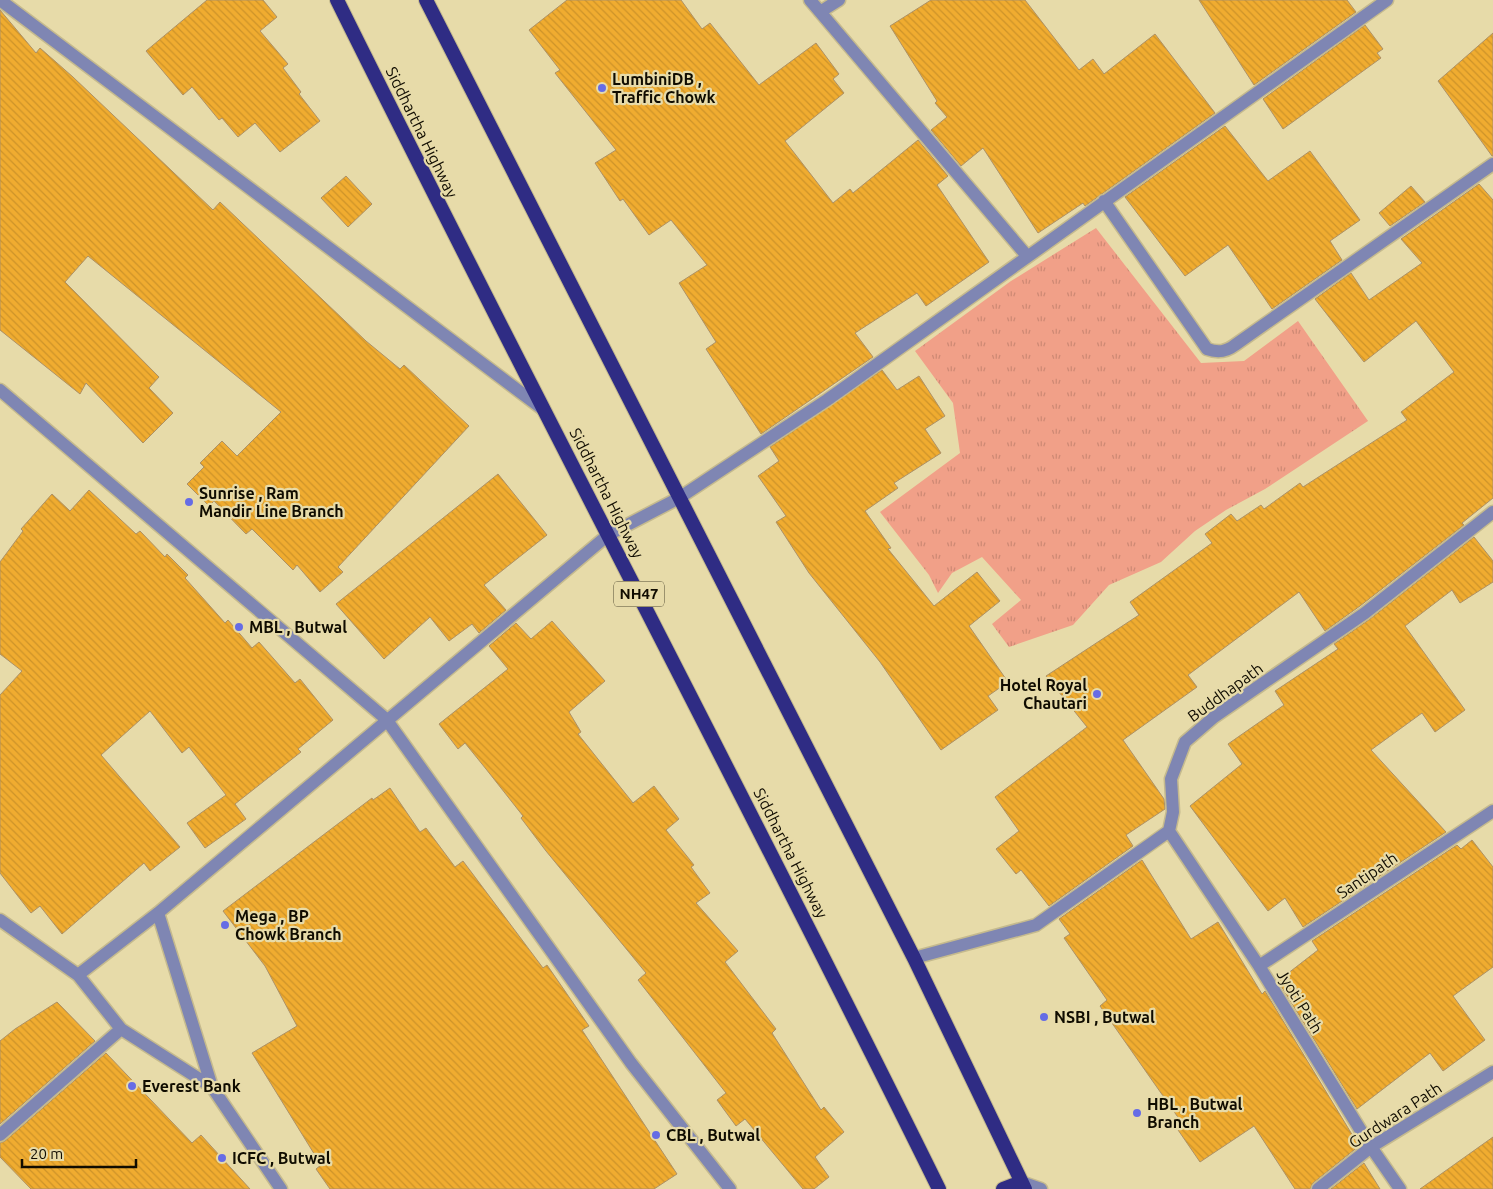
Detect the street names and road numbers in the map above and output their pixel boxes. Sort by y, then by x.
street label: Siddhartha Highway [382,64,462,201]
street label: Siddhartha Highway [566,425,648,561]
road number: NH47 [614,582,664,606]
street label: Buddhapath [1184,659,1266,725]
street label: Siddhartha Highway [750,785,832,921]
street label: Santipath [1333,848,1401,902]
street label: Jyoti Path [1273,966,1327,1036]
street label: Gurdwara Path [1345,1078,1445,1152]

